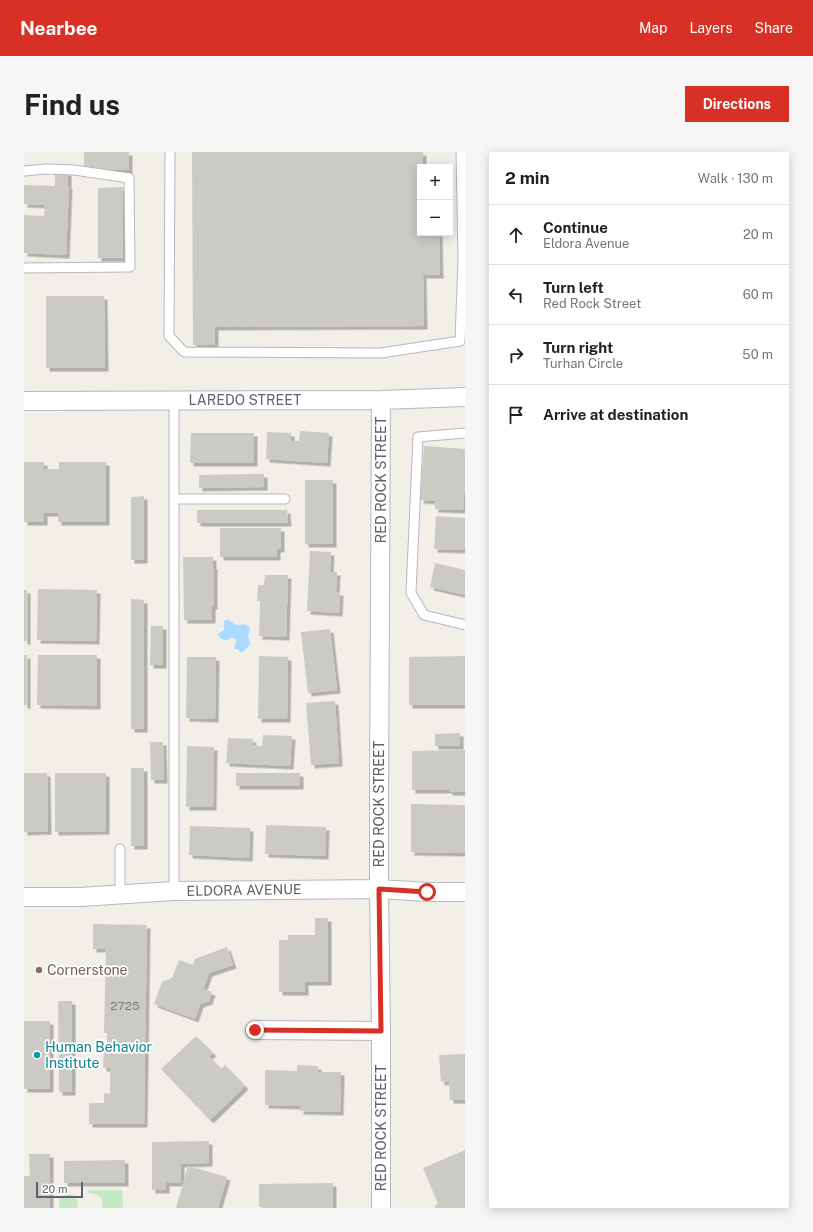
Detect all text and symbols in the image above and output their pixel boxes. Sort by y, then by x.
text: Nearbee [20,17,98,39]
text: Map [639,20,667,36]
text: Layers [689,20,733,36]
text: Share [755,20,793,36]
button: Directions [685,86,789,122]
text: Find us [24,88,120,121]
map controls [417,164,453,236]
button: + [417,164,453,200]
text: 2 min [505,168,550,188]
text: Walk · 130 m [698,171,773,186]
button: − [417,200,453,236]
text: Continue [543,219,608,236]
icon: ahead [505,224,527,246]
text: 20 m [743,227,773,242]
text: Eldora Avenue [543,236,629,251]
text: Turn left [543,279,604,296]
icon: left [505,284,527,306]
text: 60 m [743,287,773,302]
text: Red Rock Street [543,296,641,311]
text: Turn right [543,339,613,356]
icon: right [505,344,527,366]
text: 50 m [742,347,773,362]
text: Turhan Circle [543,356,623,371]
street label: LAREDO STREET [189,392,301,408]
icon: arrive [505,404,527,426]
text: Arrive at destination [543,406,688,423]
street label: RED ROCK STREET [373,417,389,543]
street label: RED ROCK STREET [371,741,387,867]
street label: ELDORA AVENUE [186,881,302,899]
route start [418,883,436,901]
place label: Cornerstone [47,962,128,978]
marker: Cornerstone [34,965,44,975]
house number: 2725 [110,999,140,1013]
route end [246,1021,264,1039]
place label: Human Behavior Institute [45,1039,152,1071]
marker: Human Behavior Institute [32,1050,42,1060]
street label: RED ROCK STREET [373,1065,389,1191]
scale bar [36,1180,83,1199]
text: 20 m [42,1183,67,1195]

